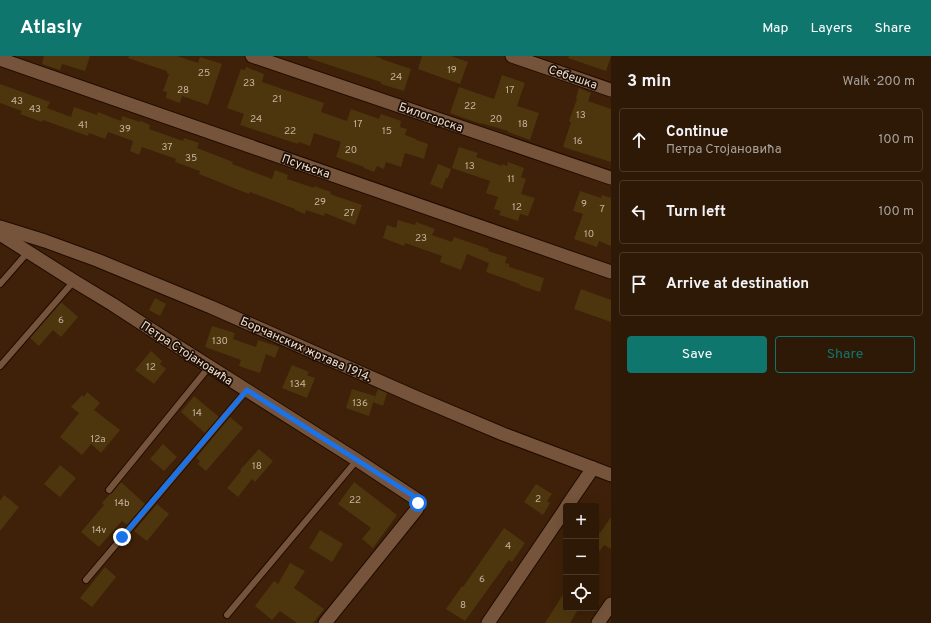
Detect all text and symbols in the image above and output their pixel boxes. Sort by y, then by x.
text: Atlasly [20,16,82,40]
text: Map [762,20,788,37]
text: Layers [810,20,852,37]
text: Share [874,20,911,37]
street label: Себешка [546,62,599,94]
house number: 19 [447,64,457,77]
house number: 25 [198,67,210,80]
house number: 24 [390,71,402,84]
text: 3 min [627,71,671,93]
text: Walk · 200 m [843,74,915,90]
house number: 23 [243,77,255,90]
house number: 28 [177,84,189,97]
house number: 17 [506,84,514,97]
house number: 21 [272,93,282,106]
house number: 43 [11,95,23,108]
street label: Билогорска [396,99,465,136]
house number: 22 [464,100,476,113]
house number: 43 [29,103,41,116]
house number: 13 [576,109,586,122]
house number: 24 [250,113,262,126]
house number: 20 [490,113,502,126]
house number: 17 [354,118,362,131]
house number: 18 [518,118,528,131]
house number: 41 [78,119,88,132]
house number: 39 [119,123,131,136]
text: Continue [666,123,728,142]
house number: 22 [284,125,296,138]
house number: 15 [382,125,392,138]
icon: ahead [628,129,650,151]
text: 100 m [878,132,914,148]
house number: 16 [573,135,583,148]
house number: 37 [161,141,173,154]
text: Петра Стојановића [666,142,781,158]
house number: 20 [345,144,357,157]
street label: Псуњска [279,151,332,183]
house number: 35 [185,152,197,165]
house number: 13 [465,160,475,173]
house number: 11 [507,173,515,186]
house number: 29 [314,196,326,209]
house number: 9 [581,198,587,211]
house number: 12 [512,201,522,214]
icon: left [628,201,650,223]
house number: 7 [599,203,605,216]
text: Turn left [666,203,726,222]
text: 100 m [878,204,914,220]
house number: 27 [343,207,355,220]
house number: 10 [584,228,594,241]
house number: 23 [415,232,427,245]
icon: arrive [628,273,650,295]
text: Arrive at destination [666,275,809,294]
house number: 6 [58,314,64,327]
street label: Борчанских жртава 1914. [237,314,374,386]
street label: Петра Стојановића [137,318,236,390]
house number: 130 [212,335,228,348]
button: Save [627,336,767,373]
button: Share [775,336,915,373]
house number: 12 [146,361,156,374]
house number: 134 [290,378,306,391]
house number: 136 [352,397,368,410]
house number: 14 [192,407,202,420]
house number: 12a [90,433,106,446]
house number: 18 [252,460,262,473]
house number: 2 [535,493,541,506]
house number: 22 [349,494,361,507]
route start [409,494,427,512]
house number: 14b [114,497,130,510]
map controls [563,503,599,611]
button: + [563,503,599,539]
house number: 14v [92,524,106,537]
route end [113,528,131,546]
button: − [563,539,599,575]
house number: 4 [505,540,511,553]
house number: 6 [479,573,485,586]
button: locate [563,575,599,611]
house number: 8 [460,599,466,612]

